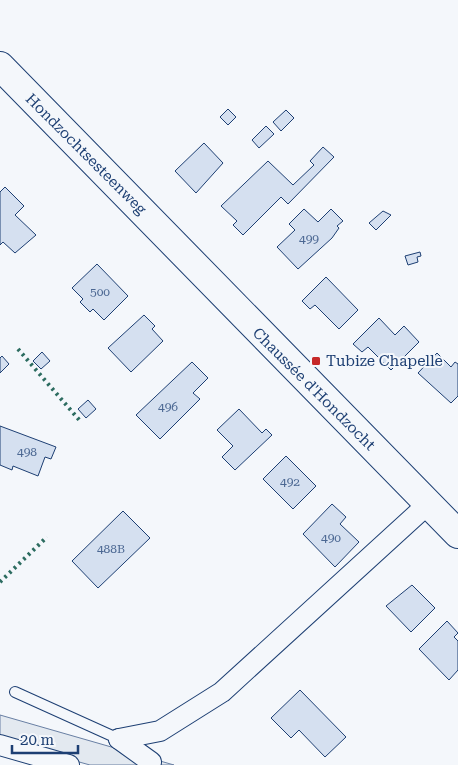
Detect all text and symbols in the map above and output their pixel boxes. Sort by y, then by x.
street label: Hondzochtsesteenweg [22,90,150,218]
house number: 499 [299,232,319,246]
house number: 500 [90,285,110,299]
street label: Chaussée d'Hondzocht [249,324,379,454]
place label: Tubize Chapelle [326,352,443,370]
marker: Tubize Chapelle [310,355,322,367]
house number: 496 [158,400,178,414]
house number: 498 [17,445,37,459]
house number: 492 [280,475,300,489]
house number: 490 [321,531,341,545]
house number: 488B [97,542,125,556]
scale bar [12,722,79,754]
text: 20 m [20,731,55,749]

